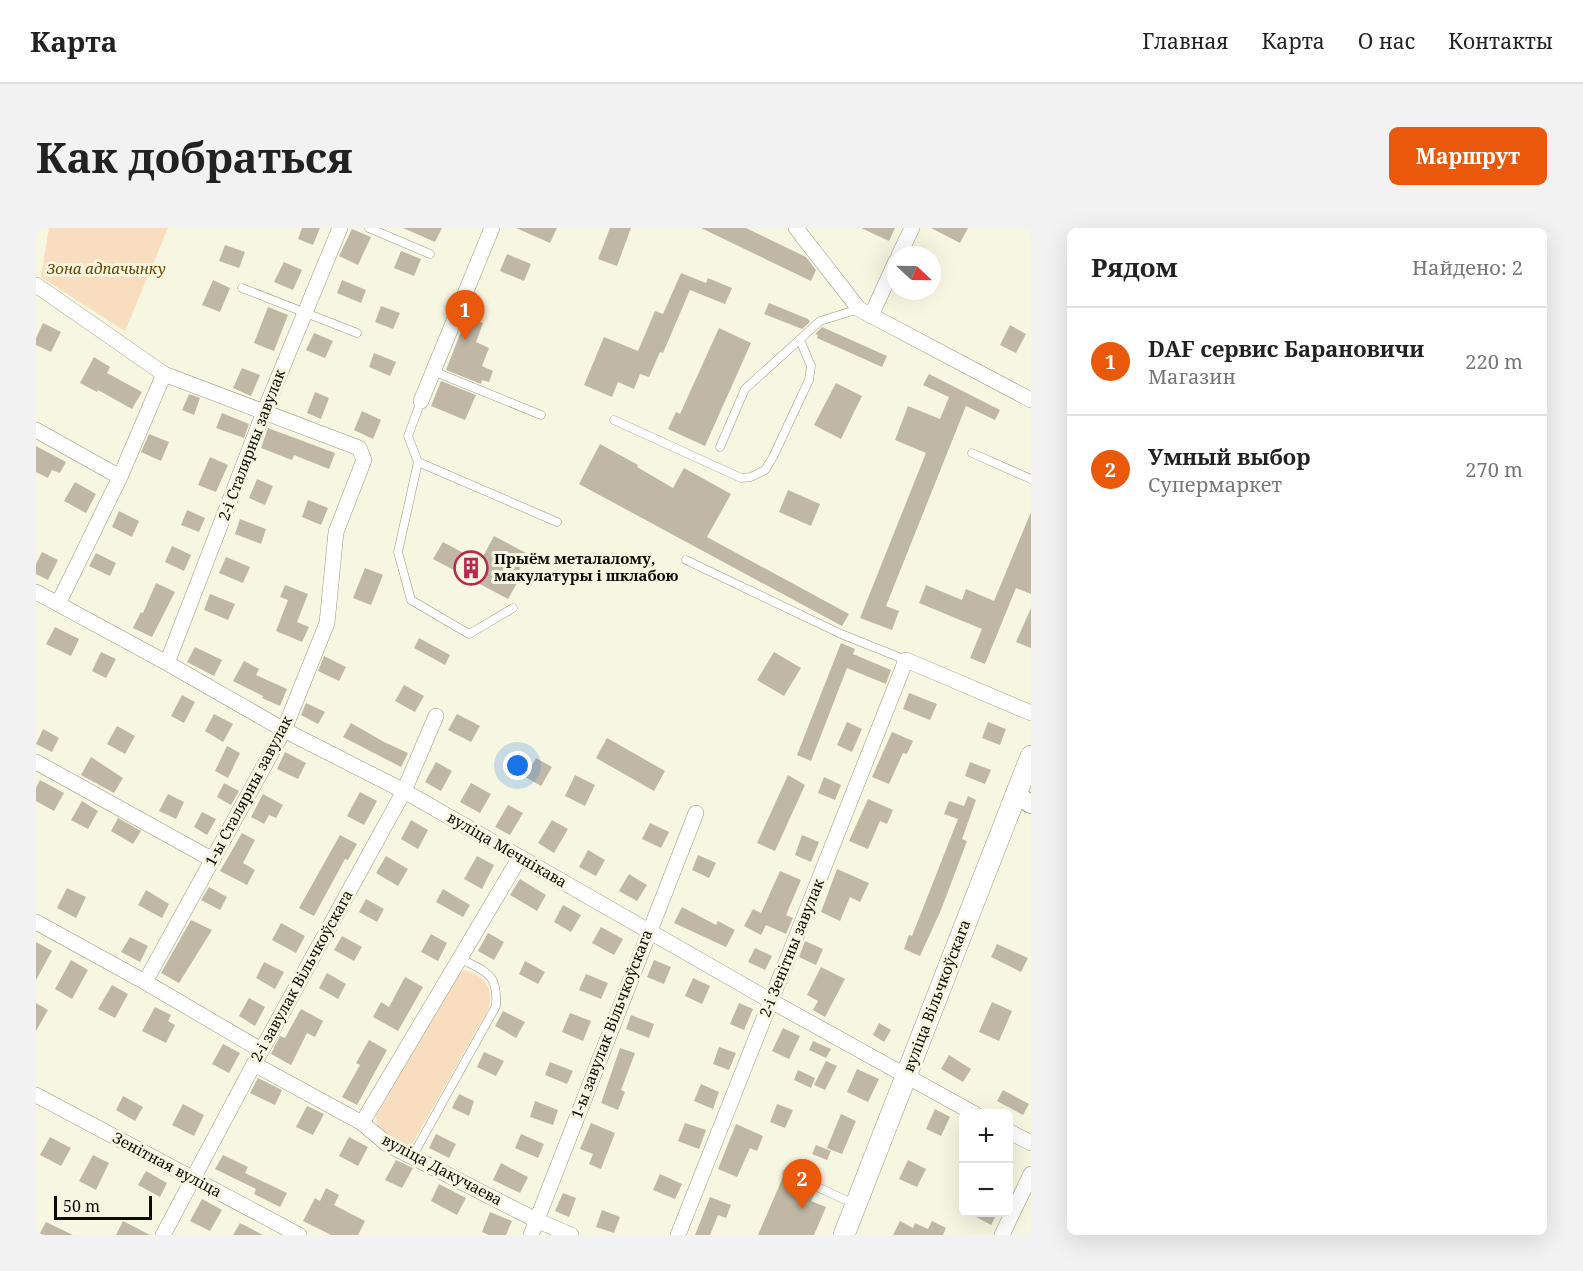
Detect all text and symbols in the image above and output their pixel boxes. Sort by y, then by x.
text: Карта [30,22,117,60]
text: Главная [1142,27,1229,55]
text: Карта [1262,27,1325,55]
text: О нас [1358,27,1415,55]
text: Контакты [1448,27,1553,55]
button: Маршрут [1389,127,1547,185]
text: Как добраться [36,128,353,185]
north arrow [887,246,941,300]
text: Рядом [1091,249,1178,285]
text: Найдено: 2 [1412,254,1523,281]
park label: Зона адпачынку [46,258,166,278]
pin: 1 [446,291,484,340]
text: DAF сервис Барановичи [1148,333,1424,363]
text: 1 [1105,348,1116,375]
text: 220 m [1465,348,1523,375]
text: Магазин [1148,363,1236,390]
street label: 2-і Сталярны завулак [213,366,289,523]
text: Умный выбор [1148,441,1310,471]
text: 2 [1105,456,1116,483]
text: 270 m [1465,456,1523,483]
text: Супермаркет [1148,471,1282,498]
place label: Прыём металалому, макулатуры і шклабою [494,548,679,585]
building icon: Прыём металалому, макулатуры і шклабою [453,550,489,586]
street label: 1-ы Сталярны завулак [200,712,296,869]
your location [503,751,532,780]
street label: вуліца Мечнікава [444,807,571,892]
street label: 2-і Зенітны завулак [754,875,828,1020]
street label: 2-і завулак Вільчкоўскага [245,886,357,1065]
street label: вуліца Вільчкоўскага [898,917,974,1075]
street label: 1-ы завулак Вільчкоўскага [566,926,656,1121]
map controls [959,1109,1013,1217]
button: + [959,1109,1013,1163]
street label: Зенітная вуліца [109,1127,225,1201]
street label: вуліца Дакучаева [379,1129,506,1209]
pin: 2 [782,1160,822,1209]
button: − [959,1163,1013,1217]
scale bar [54,1193,152,1220]
text: 50 m [63,1195,100,1217]

